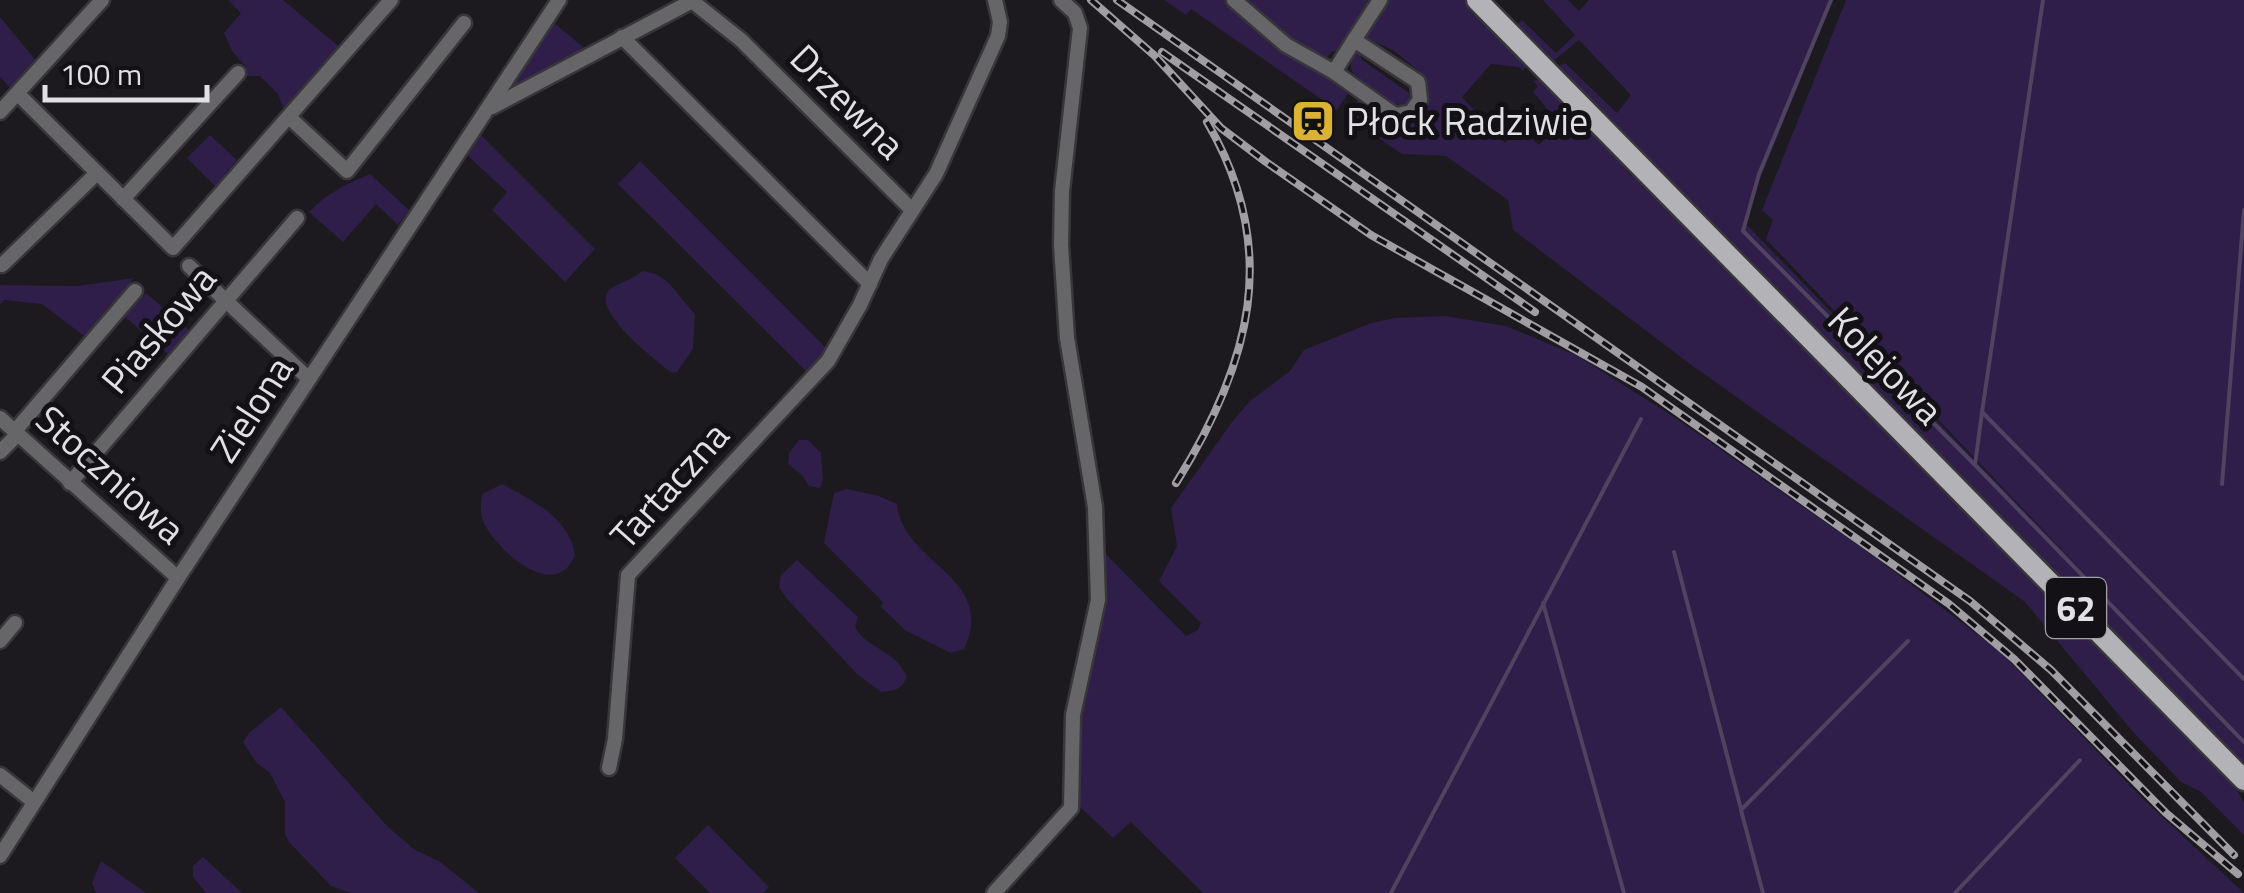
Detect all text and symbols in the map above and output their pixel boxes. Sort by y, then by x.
street label: Drzewna [777,30,919,172]
scale bar [45,40,208,102]
text: 100 m [60,51,142,97]
place label: Płock Radziwie [1346,92,1588,150]
station icon: Płock Radziwie [1290,98,1336,144]
street label: Piaskowa [87,252,229,406]
street label: Kolejowa [1815,293,1957,437]
street label: Zielona [195,344,307,474]
street label: Stoczniowa [23,391,199,557]
street label: Tartaczna [596,408,742,562]
road number: 62 [2046,578,2106,638]

